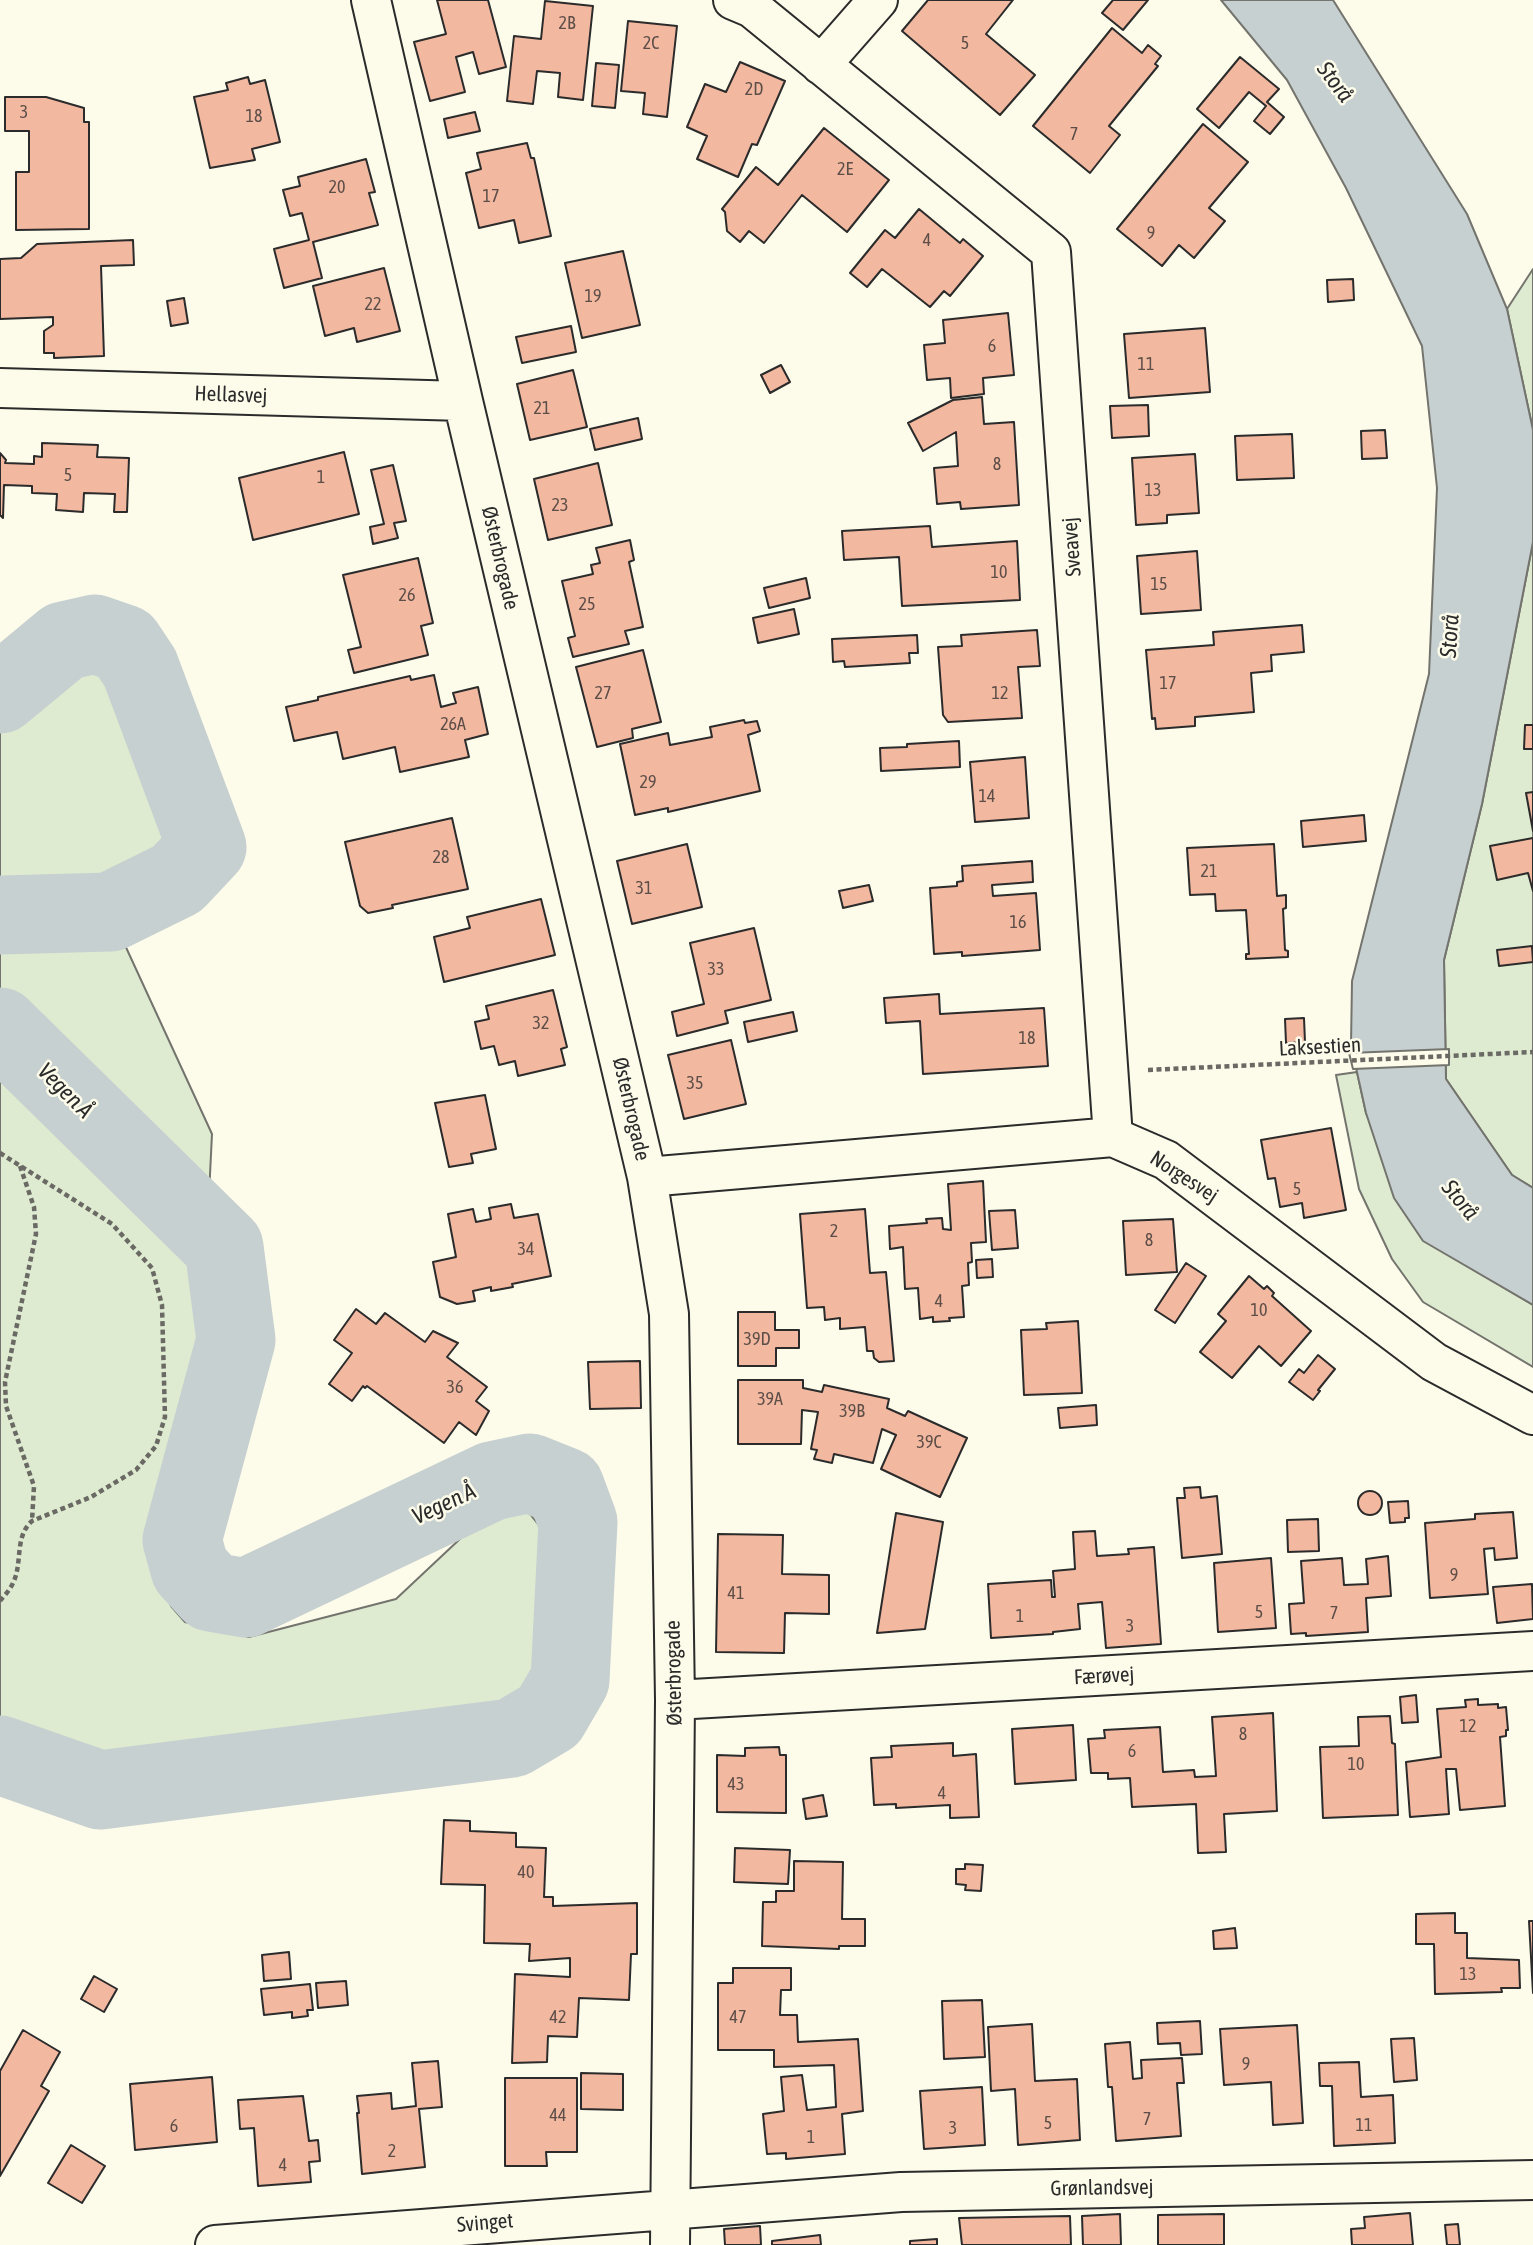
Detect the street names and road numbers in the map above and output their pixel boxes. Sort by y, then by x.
street label: Hellasvej [194,381,268,409]
street label: Østerbrogade [476,504,524,612]
street label: Sveavej [1057,517,1087,577]
street label: Laksestien [1278,1032,1362,1062]
street label: Østerbrogade [607,1055,655,1163]
street label: Norgesvej [1145,1146,1223,1208]
street label: Østerbrogade [660,1620,688,1726]
street label: Færøvej [1073,1662,1135,1690]
street label: Grønlandsvej [1050,2175,1154,2201]
street label: Svinget [456,2208,514,2238]

